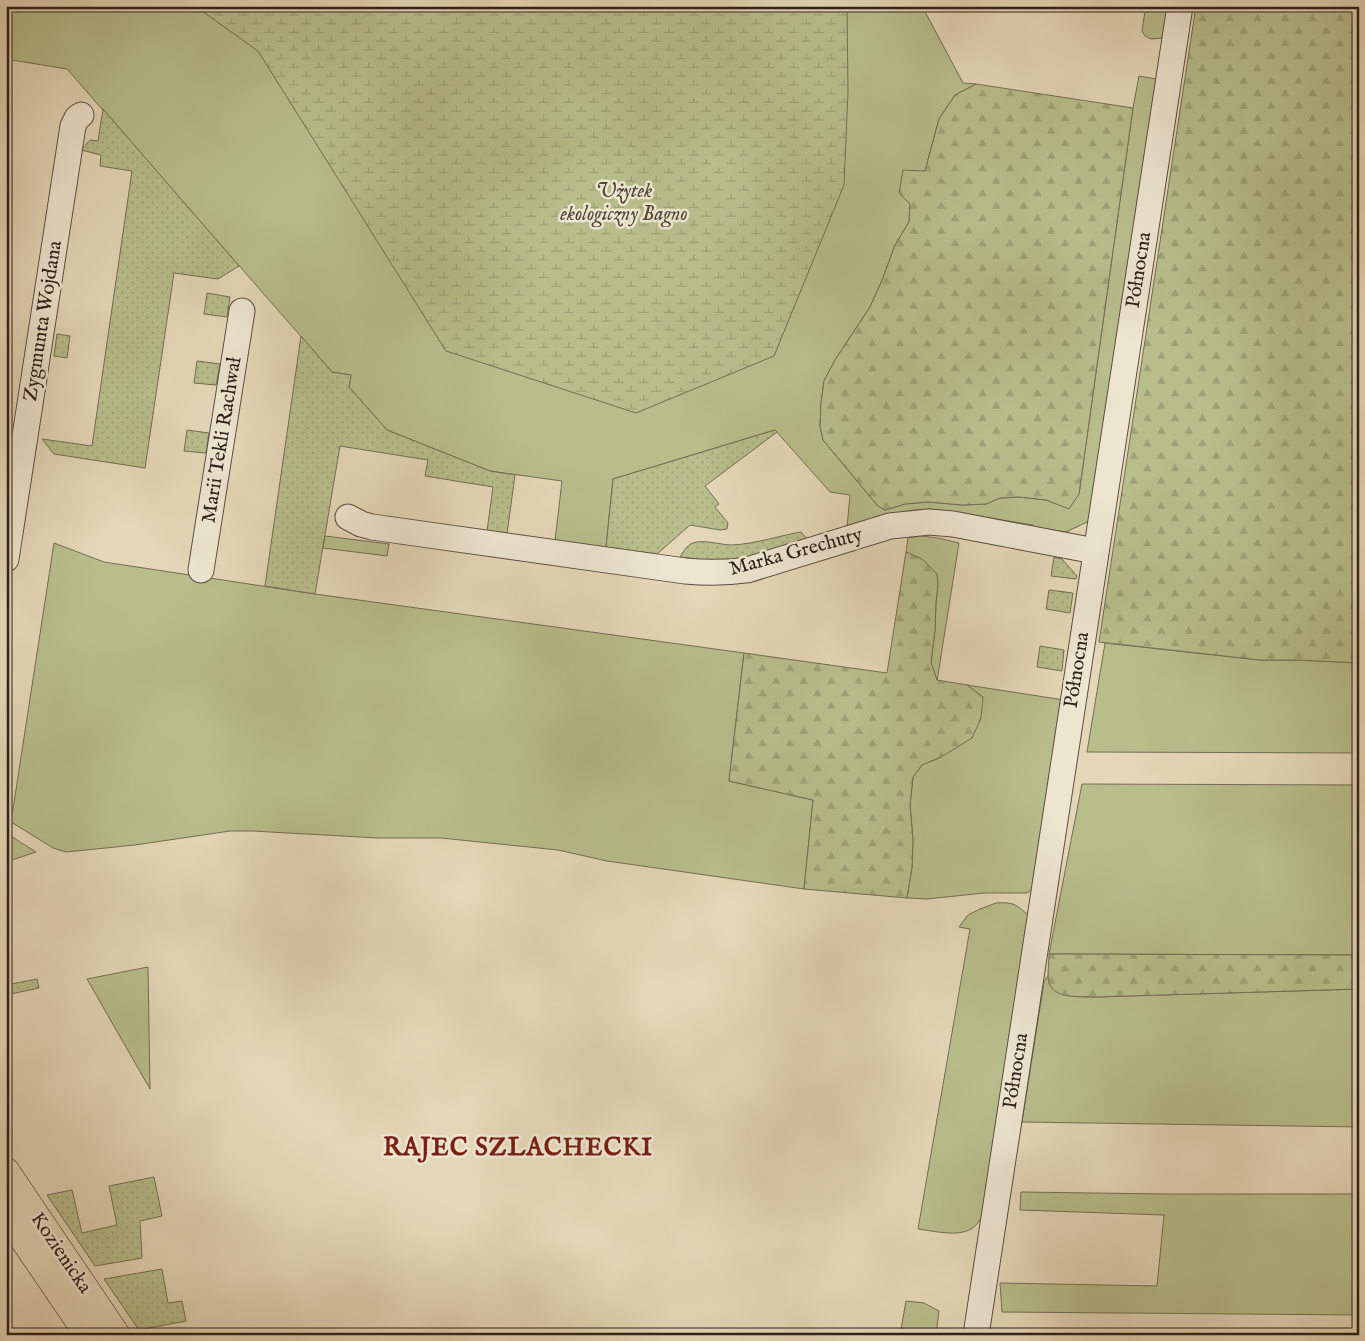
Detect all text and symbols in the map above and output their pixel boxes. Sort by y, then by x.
park label: Użytek ekologiczny Bagno [559,179,688,228]
street label: Północna [1121,230,1157,310]
street label: Zygmunta Wojdana [18,239,68,403]
street label: Marii Tekli Rachwał [197,355,248,525]
street label: Marka Grechuty [727,522,866,582]
street label: Północna [1059,630,1095,710]
street label: Północna [998,1031,1034,1111]
district label: RAJEC SZLACHECKI [383,1132,653,1164]
street label: Kozienicka [25,1208,97,1299]

